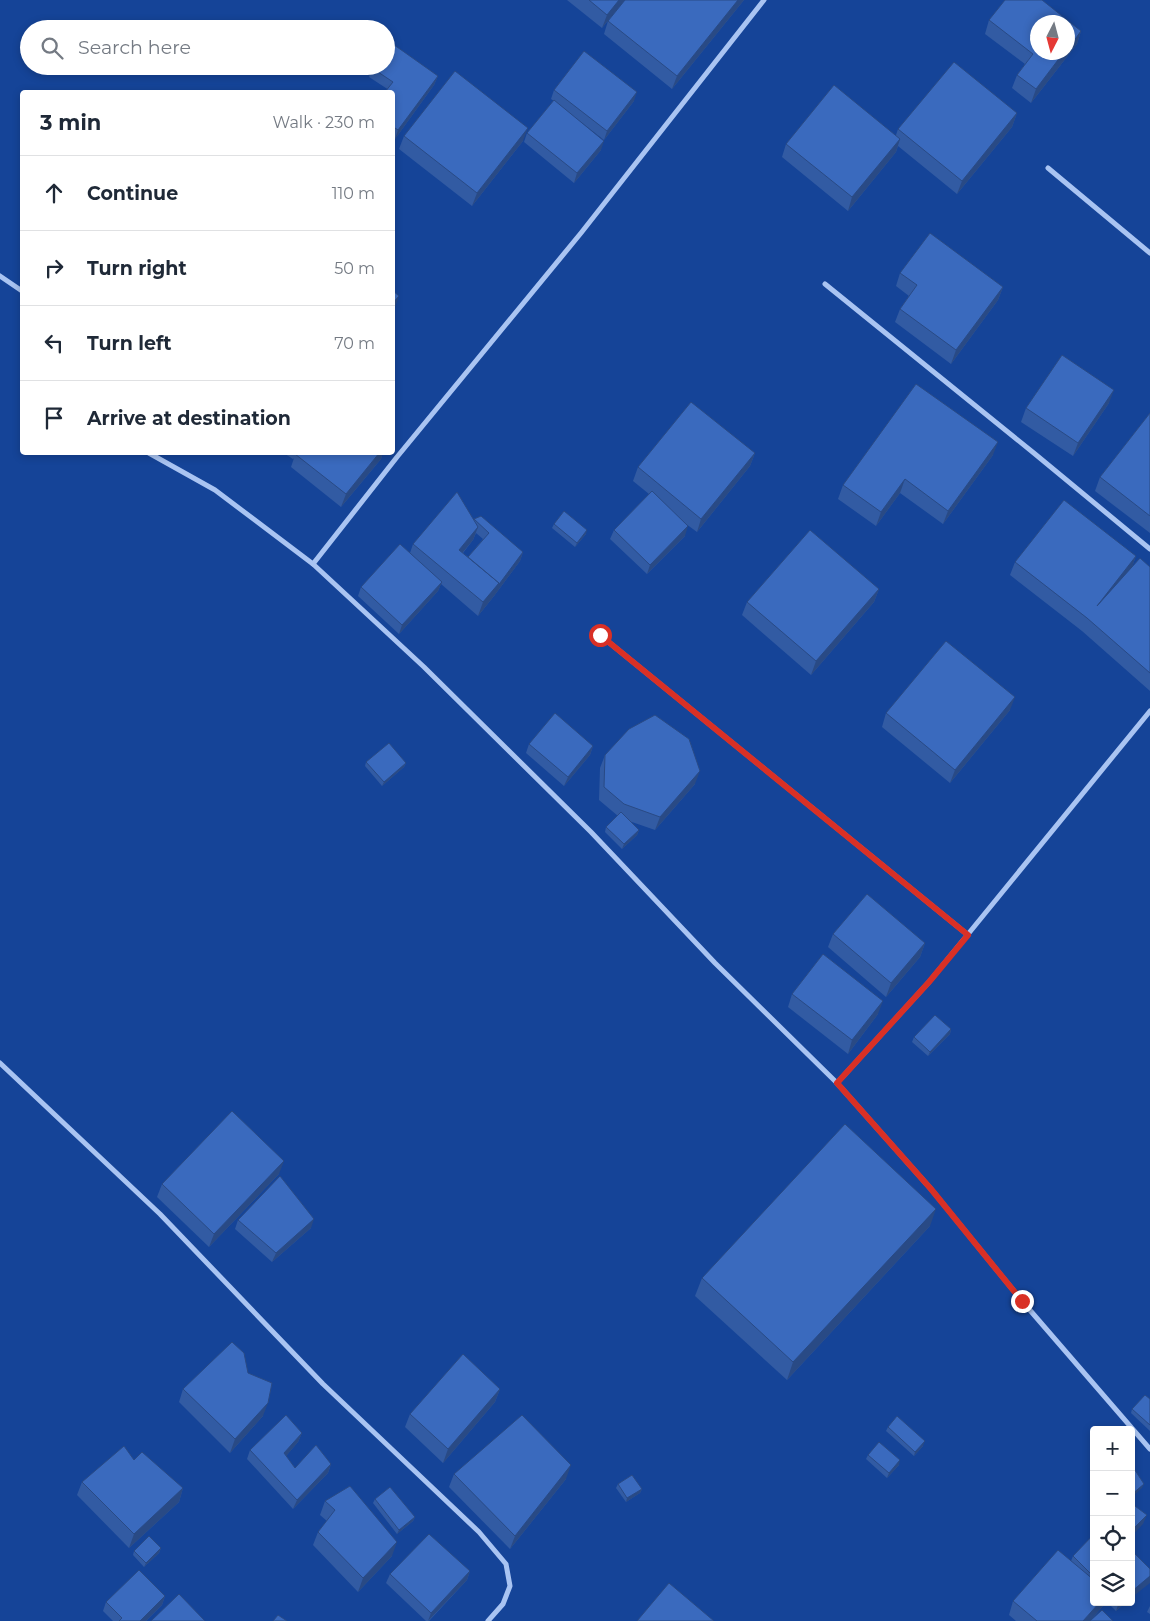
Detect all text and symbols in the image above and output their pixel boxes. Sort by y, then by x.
north arrow [1030,15,1075,60]
search box [20,20,395,75]
icon: search [38,34,66,62]
text: Search here [78,36,191,59]
text: 3 min [40,110,101,135]
text: Walk · 230 m [273,113,375,132]
icon: ahead [40,179,68,207]
text: Continue [87,182,178,205]
text: 110 m [332,184,375,203]
icon: right [40,254,68,282]
text: Turn right [87,257,187,280]
text: 50 m [334,259,375,278]
icon: left [40,329,68,357]
text: Turn left [87,332,172,355]
text: 70 m [334,334,375,353]
icon: arrive [40,404,68,432]
text: Arrive at destination [87,407,291,430]
route start [589,624,612,647]
route end [1011,1290,1034,1313]
map controls [1090,1426,1135,1606]
button: + [1090,1426,1135,1471]
button: − [1090,1471,1135,1516]
button: locate [1090,1516,1135,1561]
button: layers [1090,1561,1135,1606]

